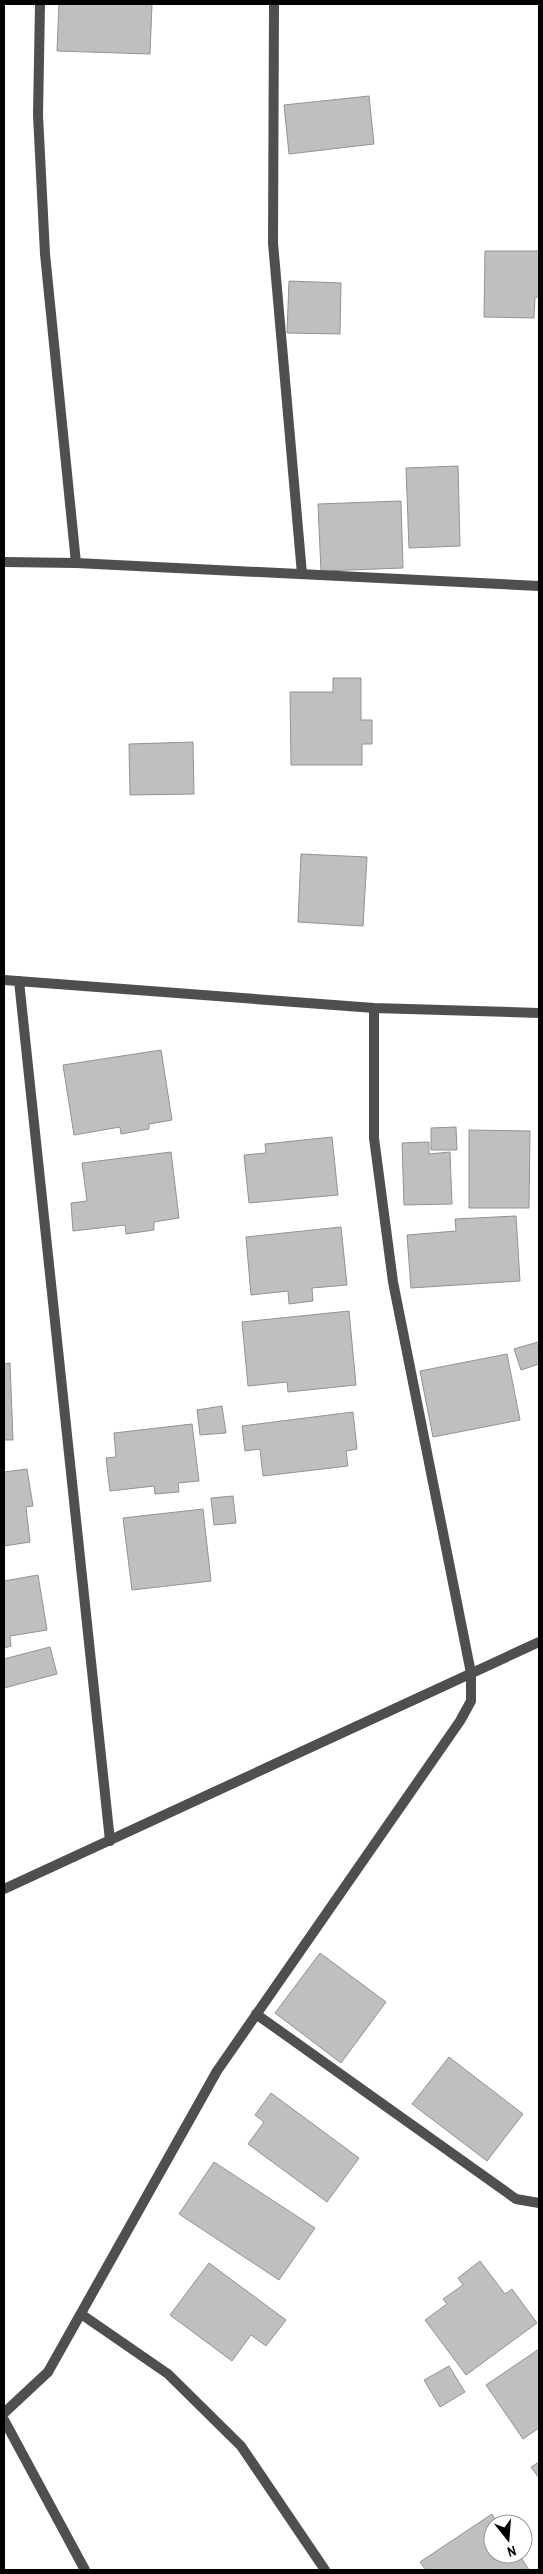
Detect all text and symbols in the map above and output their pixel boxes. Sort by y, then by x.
north arrow [483,2514,533,2564]
text: N [505,2542,518,2561]

